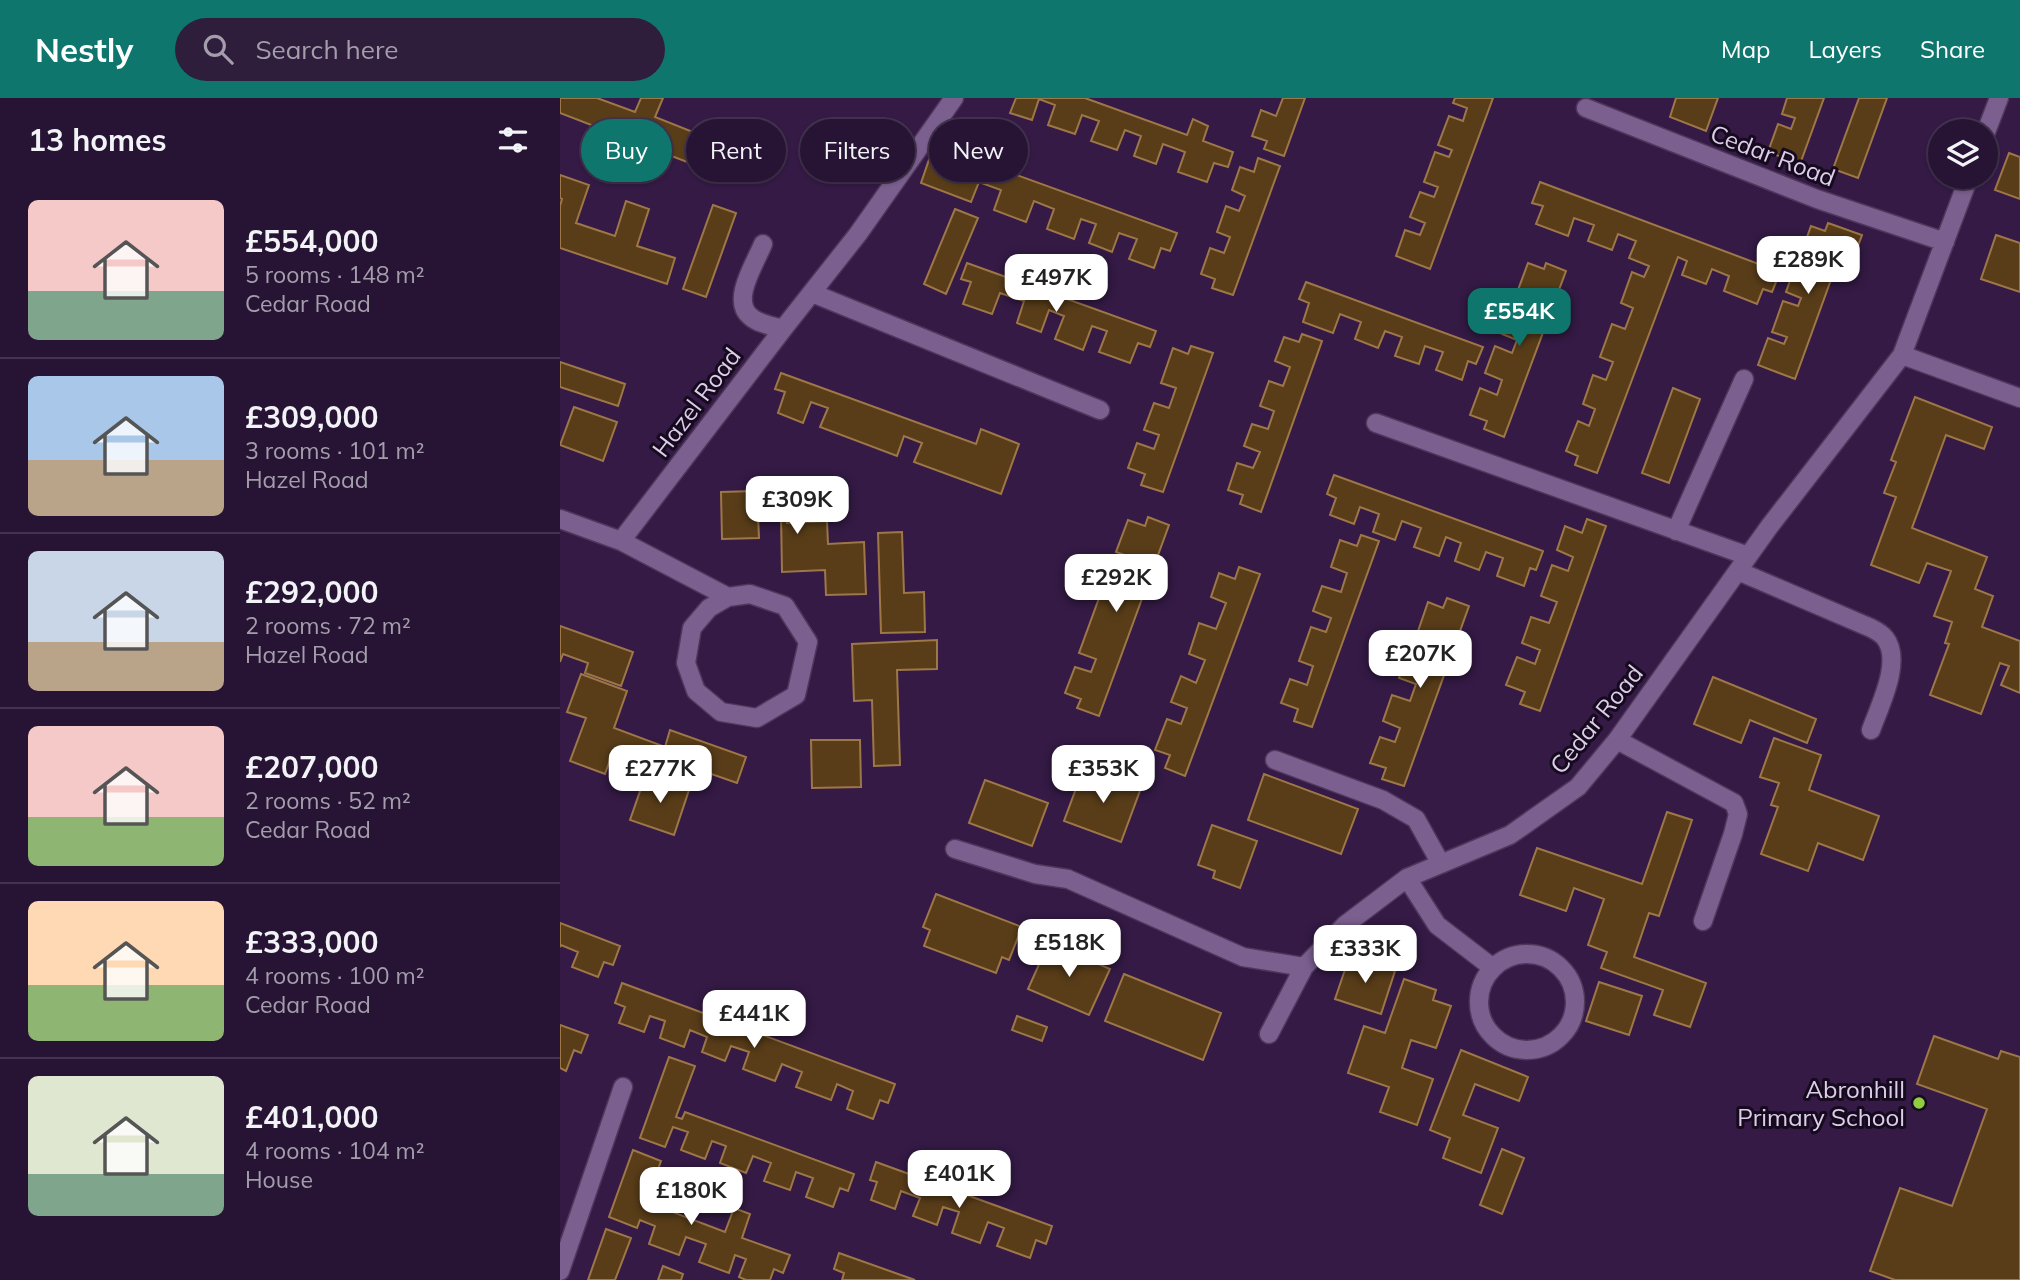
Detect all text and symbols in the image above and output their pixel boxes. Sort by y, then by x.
search box [175,18,665,81]
text: Nestly [35,29,133,70]
icon: search [199,30,237,68]
text: Search here [255,33,398,66]
text: Map [1721,34,1770,64]
text: Layers [1808,34,1882,64]
text: Share [1920,34,1985,64]
street label: Cedar Road [1706,117,1840,193]
chip: Buy [581,119,672,182]
chip: Rent [686,119,786,182]
chip: Filters [800,119,915,182]
chip: New [929,119,1028,182]
map controls [1928,119,1998,189]
button: layers [1928,119,1998,189]
text: 13 homes [28,121,167,159]
icon: filters [494,121,532,159]
text: £554,000 [245,222,378,260]
icon: home [84,228,168,312]
pin: £289K [1759,236,1857,296]
text: £289K [1773,244,1843,273]
pin: £497K [1007,254,1105,314]
text: 5 rooms · 148 m² [245,260,425,289]
text: £497K [1021,262,1091,291]
pin: £554K [1470,288,1568,348]
text: Cedar Road [245,289,371,318]
text: £554K [1484,296,1554,325]
street label: Hazel Road [645,342,747,462]
text: £309,000 [245,398,378,436]
icon: home [84,404,168,488]
text: 3 rooms · 101 m² [245,436,425,465]
text: Hazel Road [245,465,369,494]
pin: £309K [748,476,846,536]
text: £309K [762,484,832,513]
pin: £292K [1067,554,1165,614]
text: £292K [1081,562,1151,591]
text: £292,000 [245,573,378,611]
icon: home [84,579,168,663]
text: 2 rooms · 72 m² [245,611,411,640]
pin: £207K [1371,630,1469,690]
text: £207K [1385,638,1455,667]
text: Hazel Road [245,640,369,669]
street label: Cedar Road [1543,659,1649,779]
pin: £277K [611,746,709,805]
pin: £353K [1054,746,1152,805]
text: £207,000 [245,748,378,786]
text: £277K [625,753,695,782]
text: £353K [1068,753,1138,782]
icon: home [84,754,168,838]
text: 2 rooms · 52 m² [245,786,411,815]
text: Cedar Road [245,815,371,844]
pin: £518K [1020,920,1118,979]
text: £333,000 [245,923,378,961]
pin: £333K [1316,926,1414,985]
text: £518K [1034,927,1104,956]
icon: home [84,929,168,1013]
text: £333K [1330,933,1400,962]
text: 4 rooms · 100 m² [245,961,425,990]
text: Cedar Road [245,990,371,1019]
pin: £441K [705,990,803,1050]
text: £441K [719,998,789,1027]
place label: Abronhill Primary School [1737,1074,1905,1132]
marker: Abronhill Primary School [1911,1095,1927,1111]
text: £401,000 [245,1098,378,1136]
icon: home [84,1104,168,1188]
text: 4 rooms · 104 m² [245,1136,425,1165]
pin: £401K [910,1150,1008,1210]
text: £401K [924,1158,994,1187]
text: House [245,1165,313,1194]
pin: £180K [642,1168,740,1227]
text: £180K [656,1175,726,1204]

